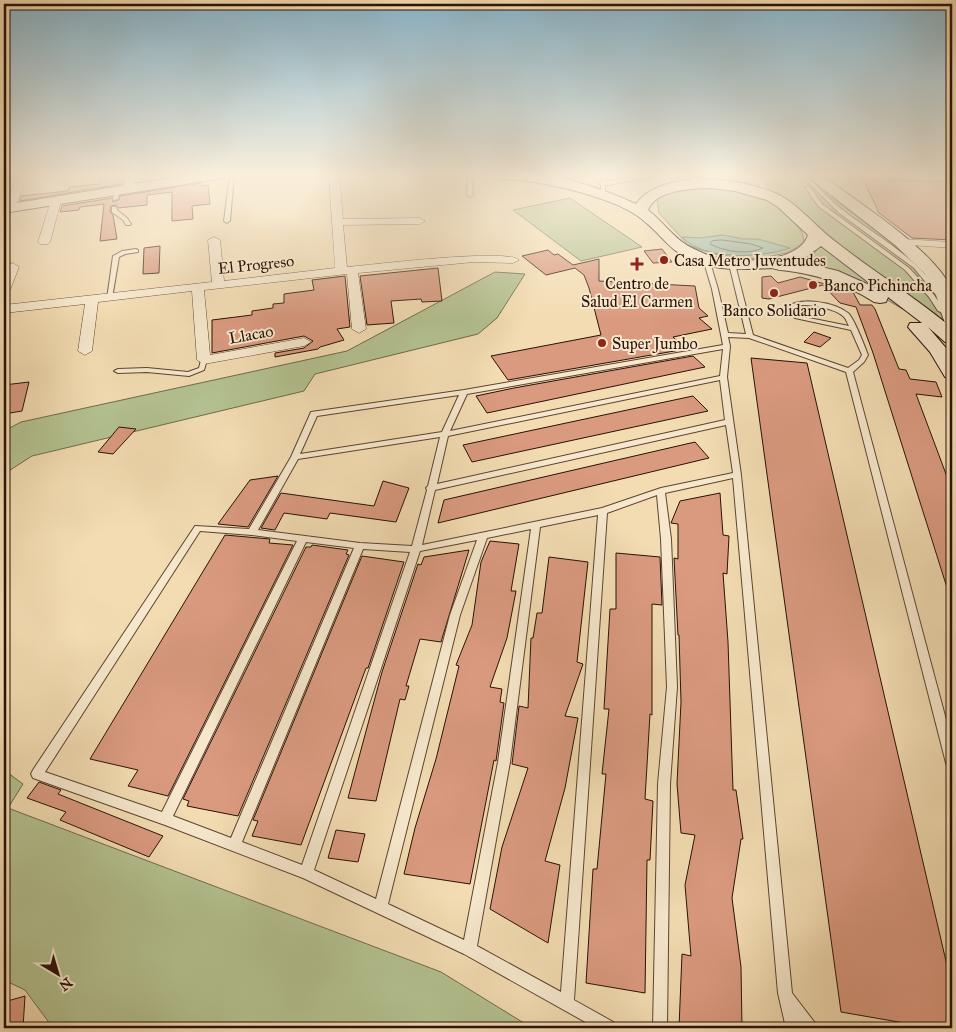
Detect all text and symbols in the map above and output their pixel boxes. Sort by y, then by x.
street label: El Progreso [217,251,295,279]
place label: Casa Metro Juventudes [674,251,826,271]
marker: Casa Metro Juventudes [658,254,670,266]
marker: Centro de Salud El Carmen [630,257,644,271]
place label: Centro de Salud El Carmen [581,274,693,311]
place label: Banco Pichincha [823,276,932,295]
marker: Banco Pichincha [807,279,819,291]
marker: Banco Solidario [768,287,780,299]
place label: Banco Solidario [722,301,826,320]
street label: Llacao [227,321,275,348]
place label: Super Jumbo [612,334,698,354]
marker: Super Jumbo [596,337,608,349]
north arrow [32,950,82,1000]
text: N [56,973,76,994]

